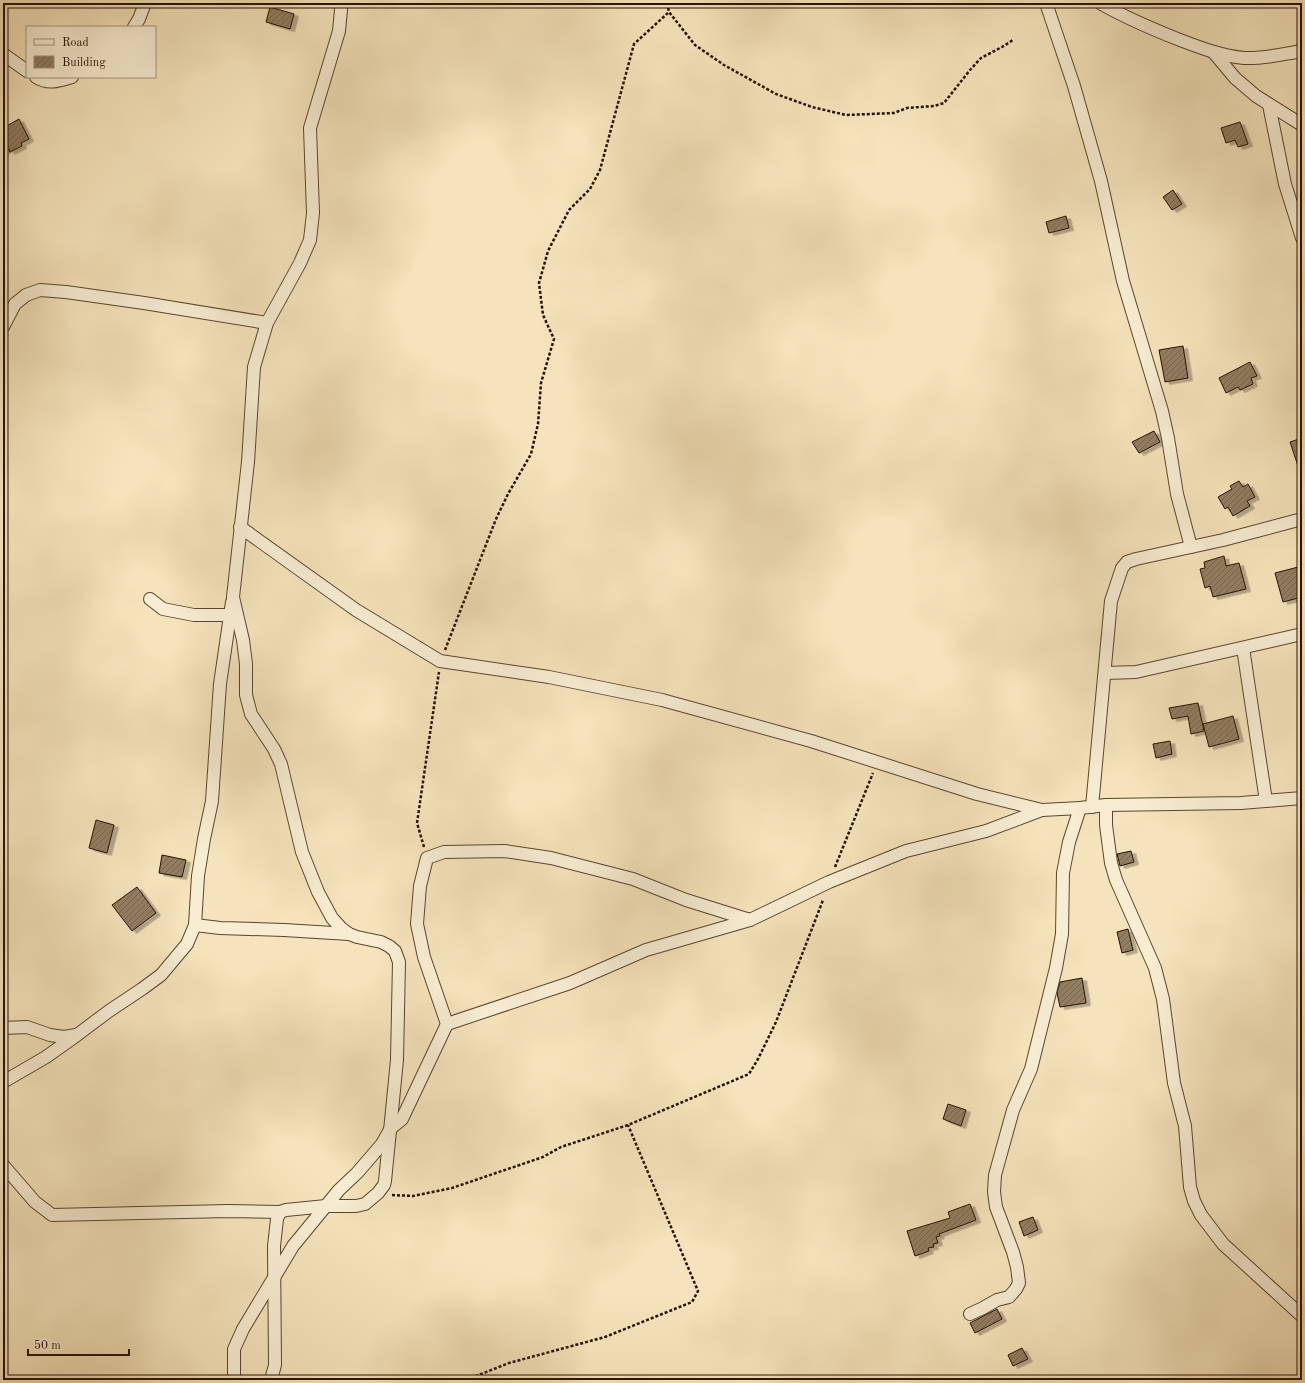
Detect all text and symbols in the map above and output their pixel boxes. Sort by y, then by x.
legend [26,26,156,78]
text: Road [62,37,89,49]
text: Building [62,57,106,69]
scale bar [28,1331,129,1357]
text: 50 m [34,1339,61,1352]

